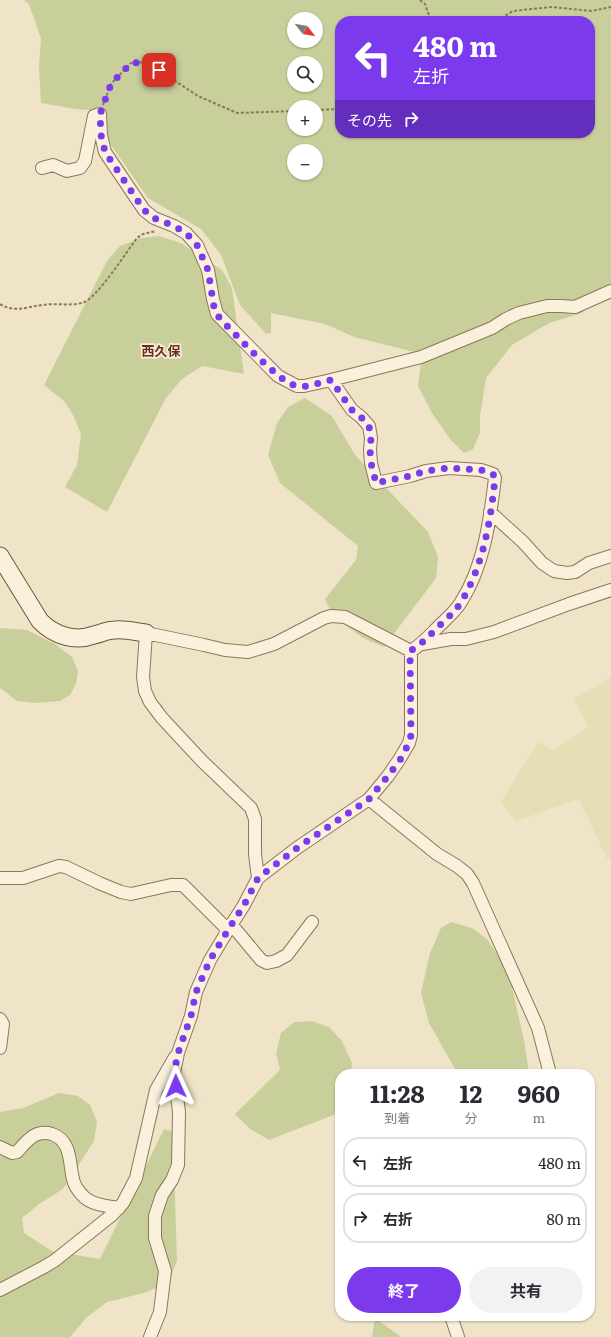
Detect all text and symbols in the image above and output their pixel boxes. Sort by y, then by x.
north arrow [287,12,323,48]
map controls [287,12,323,180]
text: 480 m [413,24,497,66]
icon: left [347,32,399,84]
pin [142,53,176,87]
button: search [287,56,323,92]
icon: arrive [148,59,170,81]
text: 左折 [413,62,449,89]
button: + [287,100,323,136]
text: その先 [347,108,392,131]
icon: right [400,108,422,130]
button: − [287,144,323,180]
district label: 西久保 [141,341,181,360]
position arrow [155,1065,197,1107]
text: 11:28 [370,1075,425,1110]
text: 12 [460,1075,482,1110]
text: 960 [517,1075,560,1110]
text: 到着 [384,1108,410,1127]
text: 分 [465,1108,478,1127]
text: m [532,1108,545,1127]
icon: left [349,1151,371,1173]
text: 左折 [383,1151,413,1174]
text: 480 m [538,1151,581,1174]
icon: right [349,1207,371,1229]
text: 右折 [383,1207,413,1230]
text: 80 m [547,1207,581,1230]
button: 終了 [347,1267,461,1313]
button: 共有 [469,1267,583,1313]

